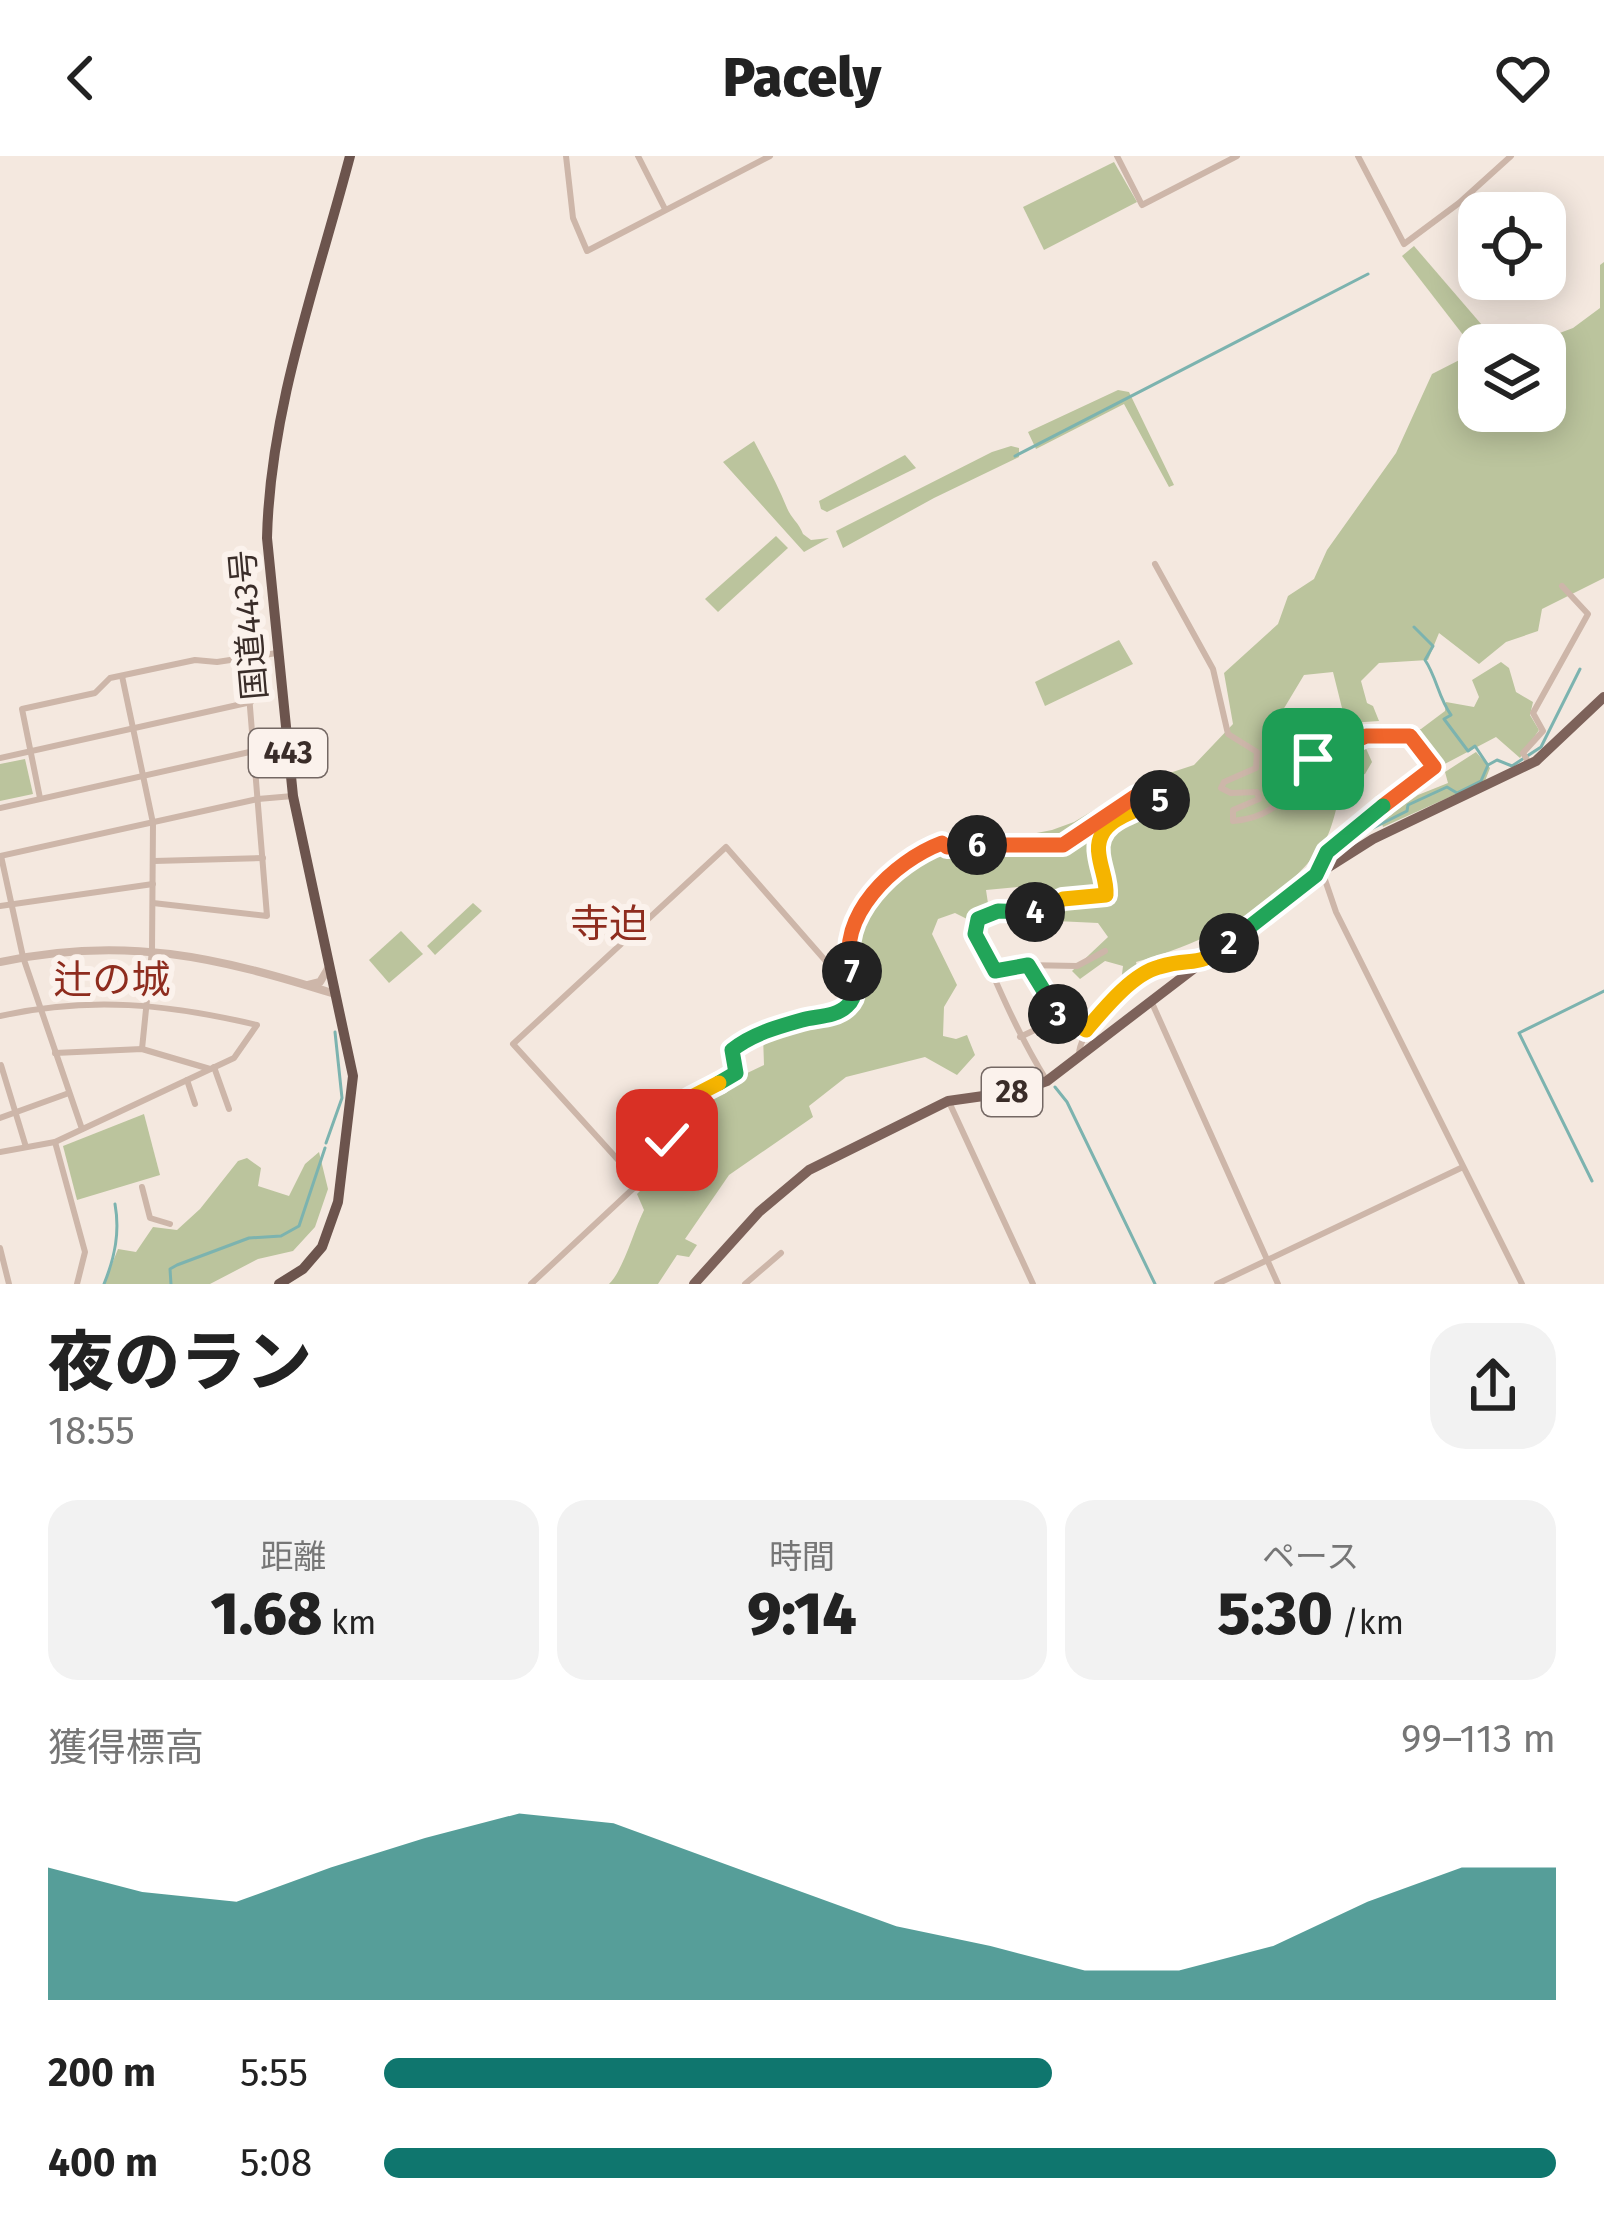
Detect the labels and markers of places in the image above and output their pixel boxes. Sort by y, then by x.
pin [1262,708,1364,810]
pin: 5 [1130,770,1190,830]
pin: 6 [947,815,1007,875]
pin: 4 [1005,882,1065,942]
pin: 2 [1199,913,1259,973]
pin: 7 [822,941,882,1001]
pin: 3 [1028,984,1088,1044]
pin [616,1089,718,1191]

